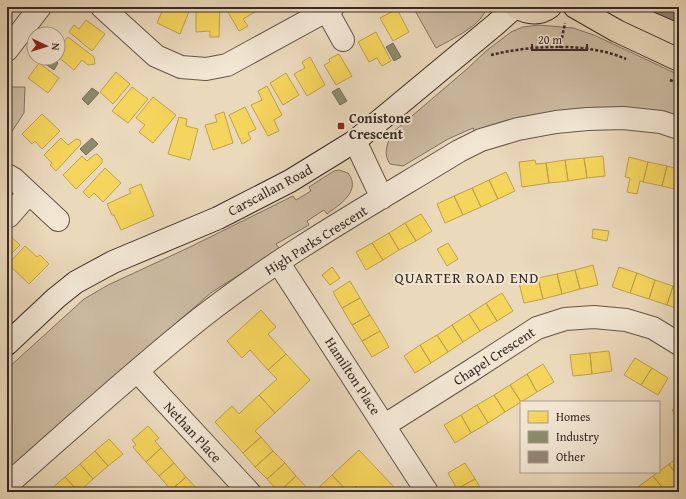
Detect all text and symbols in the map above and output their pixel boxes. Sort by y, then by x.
north arrow [26,26,66,66]
scale bar [532,26,587,52]
text: 20 m [538,31,562,48]
text: N [48,42,64,52]
place label: Conistone Crescent [349,108,411,144]
marker: Conistone Crescent [336,121,346,131]
street label: Carscallan Road [224,159,316,221]
street label: High Parks Crescent [261,200,371,280]
district label: QUARTER ROAD END [395,267,539,288]
street label: Chapel Crescent [449,322,539,390]
street label: Hamilton Place [320,333,386,419]
street label: Nethan Place [159,397,227,467]
legend [520,401,660,473]
text: Homes [556,408,591,425]
text: Industry [556,428,599,445]
text: Other [556,448,585,465]

